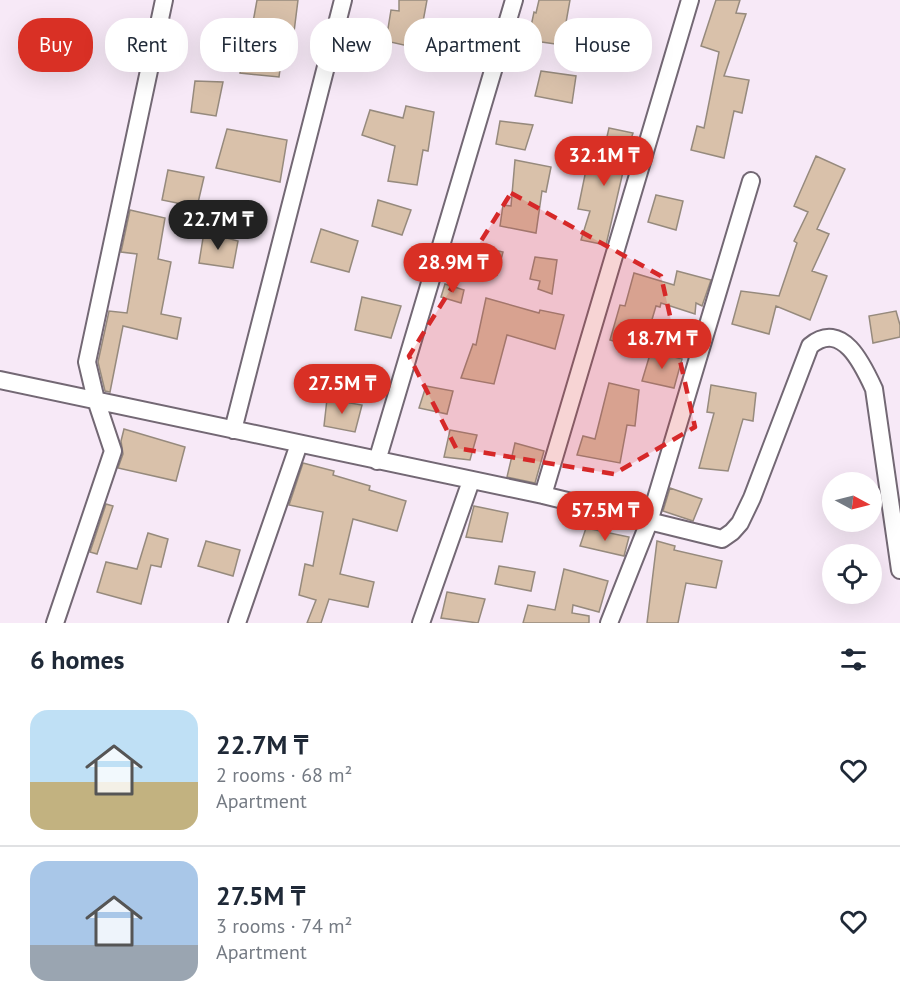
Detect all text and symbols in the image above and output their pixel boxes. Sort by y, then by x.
chip: Buy [18,18,93,72]
chip: Rent [105,18,188,72]
chip: Filters [200,18,298,72]
chip: New [310,18,392,72]
chip: Apartment [404,18,542,72]
chip: House [554,18,652,72]
pin: 32.1M ₸ [549,136,659,187]
text: 32.1M ₸ [569,142,639,168]
pin: 22.7M ₸ [163,200,273,251]
text: 22.7M ₸ [183,206,253,232]
pin: 28.9M ₸ [398,243,508,294]
text: 28.9M ₸ [418,249,488,275]
pin: 18.7M ₸ [607,319,717,370]
text: 18.7M ₸ [627,325,697,351]
pin: 27.5M ₸ [287,364,397,415]
text: 27.5M ₸ [308,370,376,396]
north arrow [822,472,882,532]
map controls [822,472,882,604]
pin: 57.5M ₸ [550,491,660,542]
text: 57.5M ₸ [571,497,639,523]
button: locate [822,544,882,604]
text: 6 homes [30,643,125,676]
icon: filters [837,643,870,676]
text: 22.7M ₸ [216,728,308,761]
icon: home [78,734,150,806]
icon: heart [837,754,870,787]
text: 2 rooms · 68 m² [216,762,352,788]
text: Apartment [216,788,307,814]
text: 27.5M ₸ [216,879,305,912]
icon: home [78,885,150,957]
icon: heart [837,905,870,938]
text: 3 rooms · 74 m² [216,913,352,939]
text: Apartment [216,939,307,965]

